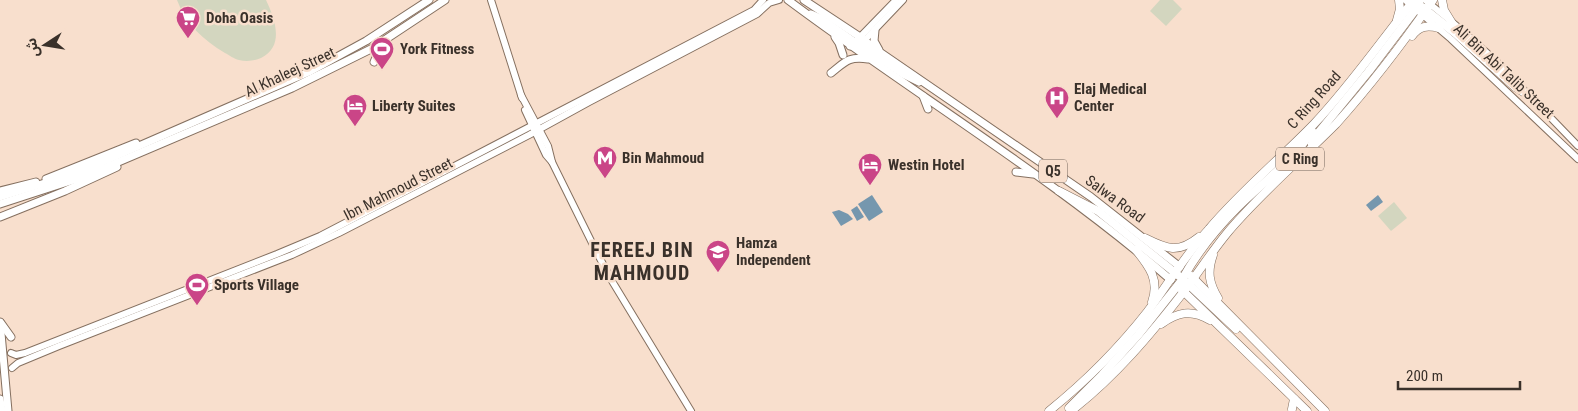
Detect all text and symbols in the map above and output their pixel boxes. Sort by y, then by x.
supermarket icon: Doha Oasis [175,5,201,39]
place label: Doha Oasis [206,9,274,27]
north arrow [20,20,70,70]
street label: Ali Bin Abi Talib Street [1450,20,1558,122]
sports icon: York Fitness [369,36,395,70]
text: ش [22,37,42,59]
place label: York Fitness [400,40,475,58]
street label: Al Khaleej Street [242,43,338,101]
street label: C Ring Road [1283,67,1345,133]
place label: Elaj Medical Center [1074,80,1147,115]
hospital icon: Elaj Medical Center [1044,85,1070,119]
hotel icon: Liberty Suites [342,93,368,127]
place label: Liberty Suites [372,97,456,115]
metro station icon: Bin Mahmoud [592,145,618,179]
road number: C Ring [1276,148,1324,170]
place label: Bin Mahmoud [622,149,704,167]
hotel icon: Westin Hotel [857,152,883,186]
street label: Ibn Mahmoud Street [341,154,455,224]
place label: Westin Hotel [888,156,964,174]
road number: Q5 [1039,160,1067,182]
street label: Salwa Road [1082,171,1148,227]
place label: Hamza Independent [736,234,811,269]
district label: FEREEJ BIN MAHMOUD [590,238,694,285]
school or university icon: Hamza Independent [705,239,731,273]
sports icon: Sports Village [184,272,210,306]
place label: Sports Village [214,276,299,294]
scale bar [1398,358,1520,390]
text: 200 m [1406,367,1443,385]

